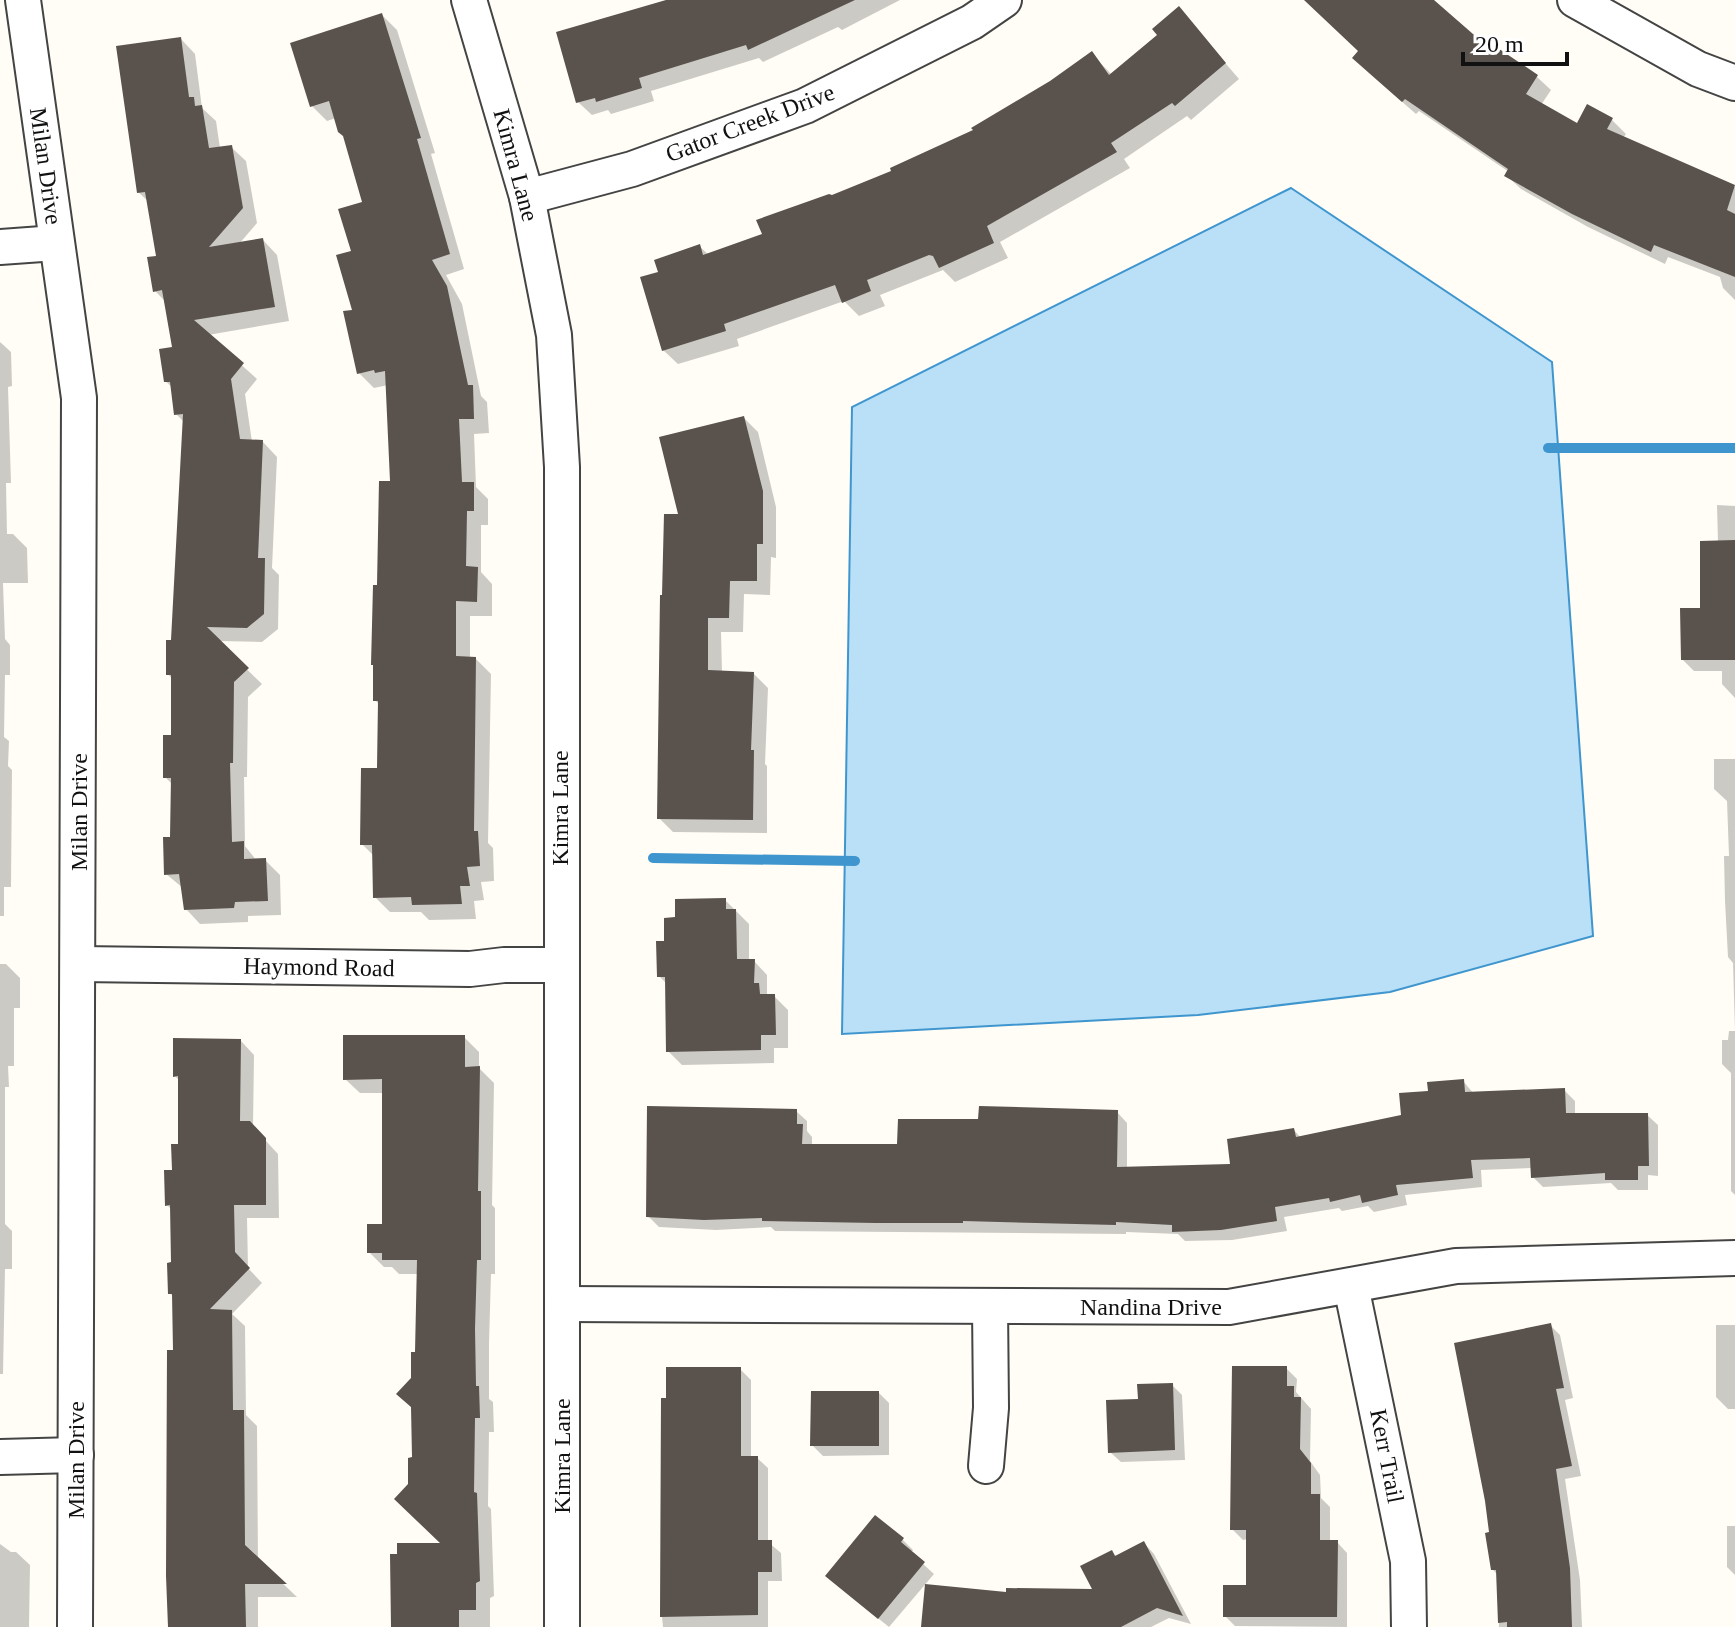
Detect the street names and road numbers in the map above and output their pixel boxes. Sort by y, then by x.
street label: Gator Creek Drive [662,79,838,167]
street label: Milan Drive [25,106,67,226]
street label: Kimra Lane [489,106,543,224]
street label: Kimra Lane [547,750,573,866]
street label: Milan Drive [66,753,92,871]
street label: Haymond Road [243,953,395,981]
street label: Nandina Drive [1080,1294,1222,1320]
street label: Kimra Lane [549,1398,575,1514]
street label: Milan Drive [63,1401,89,1519]
street label: Kerr Trail [1365,1407,1409,1506]

